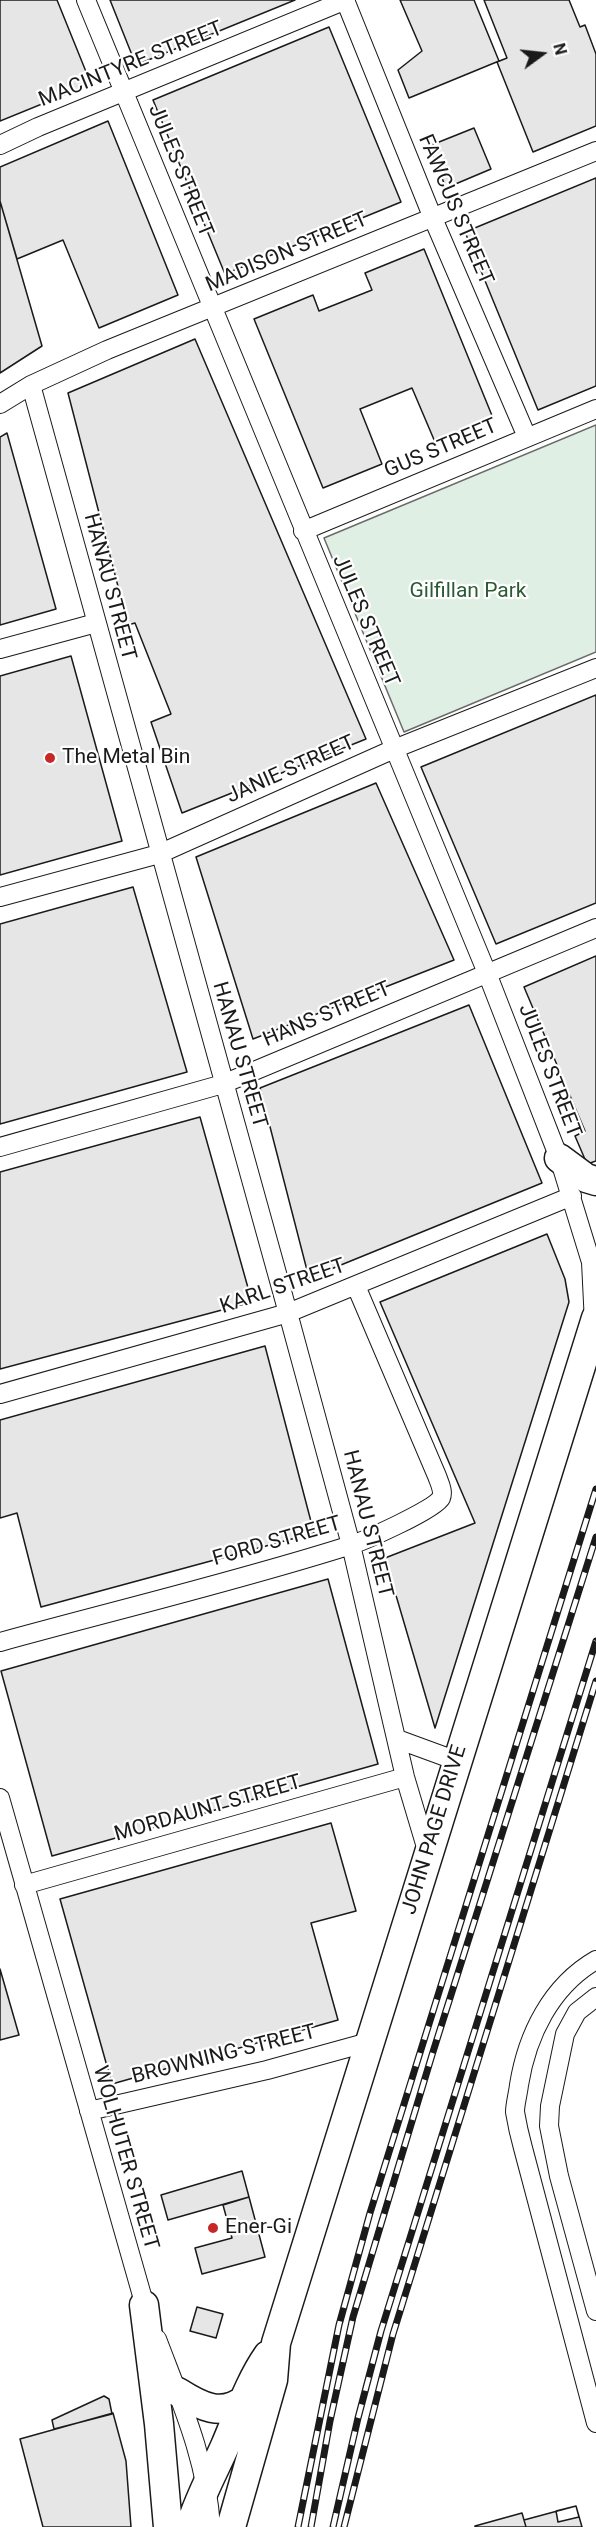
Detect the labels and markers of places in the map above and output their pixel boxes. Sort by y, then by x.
place label: The Metal Bin [62,745,190,771]
marker: The Metal Bin [43,751,57,765]
place label: Ener-Gi [225,2215,292,2241]
marker: Ener-Gi [206,2221,220,2235]

